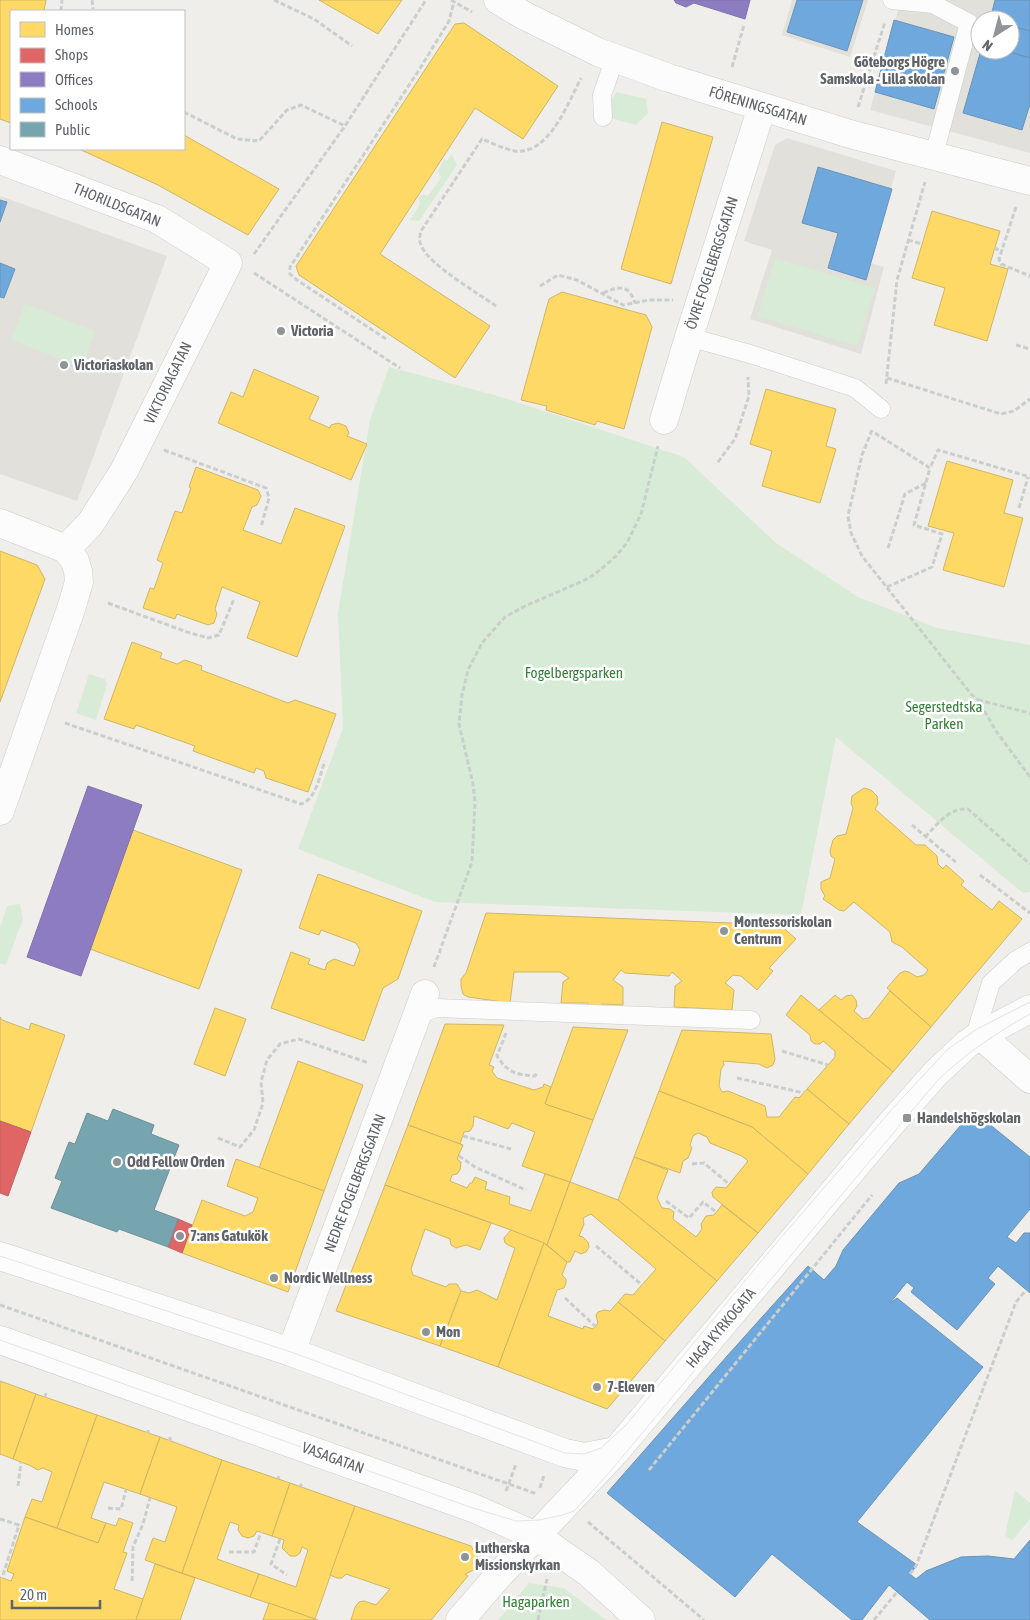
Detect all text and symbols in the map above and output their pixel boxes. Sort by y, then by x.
legend [10,10,185,150]
north arrow [970,10,1020,60]
text: Homes [55,21,94,38]
text: N [979,37,995,54]
text: Shops [55,46,88,63]
place label: Göteborgs Högre Samskola - Lilla skolan [820,53,945,87]
marker: Göteborgs Högre Samskola - Lilla skolan [949,65,961,77]
text: Offices [55,71,93,88]
street label: FÖRENINGSGATAN [707,83,809,128]
text: Schools [55,96,98,113]
text: Public [55,121,90,138]
street label: THORILDSGATAN [71,179,163,230]
street label: ÖVRE FOGELBERGSGATAN [682,194,741,331]
place label: Victoria [290,322,333,339]
marker: Victoria [275,325,287,337]
street label: VIKTORIAGATAN [140,339,195,427]
place label: Victoriaskolan [73,356,153,373]
marker: Victoriaskolan [58,359,70,371]
park label: Fogelbergsparken [525,664,623,681]
park label: Segerstedtska Parken [906,698,983,732]
place label: Montessoriskolan Centrum [734,913,832,947]
marker: Montessoriskolan Centrum [718,925,730,937]
place label: Handelshögskolan [917,1109,1021,1126]
street label: NEDRE FOGELBERGSGATAN [320,1111,389,1254]
marker: Handelshögskolan [901,1112,913,1124]
place label: Odd Fellow Orden [127,1153,225,1170]
marker: Odd Fellow Orden [111,1156,123,1168]
place label: 7:ans Gatukök [190,1227,268,1244]
marker: 7:ans Gatukök [174,1230,186,1242]
place label: Nordic Wellness [284,1269,373,1286]
marker: Nordic Wellness [268,1272,280,1284]
street label: HAGA KYRKOGATA [682,1284,759,1371]
place label: Mon [436,1323,460,1340]
marker: Mon [420,1326,432,1338]
place label: 7-Eleven [607,1378,655,1395]
marker: 7-Eleven [591,1381,603,1393]
street label: VASAGATAN [300,1438,367,1477]
place label: Lutherska Missionskyrkan [475,1539,560,1573]
marker: Lutherska Missionskyrkan [459,1551,471,1563]
scale bar [12,1578,100,1610]
text: 20 m [20,1586,47,1603]
park label: Hagaparken [502,1593,570,1610]

